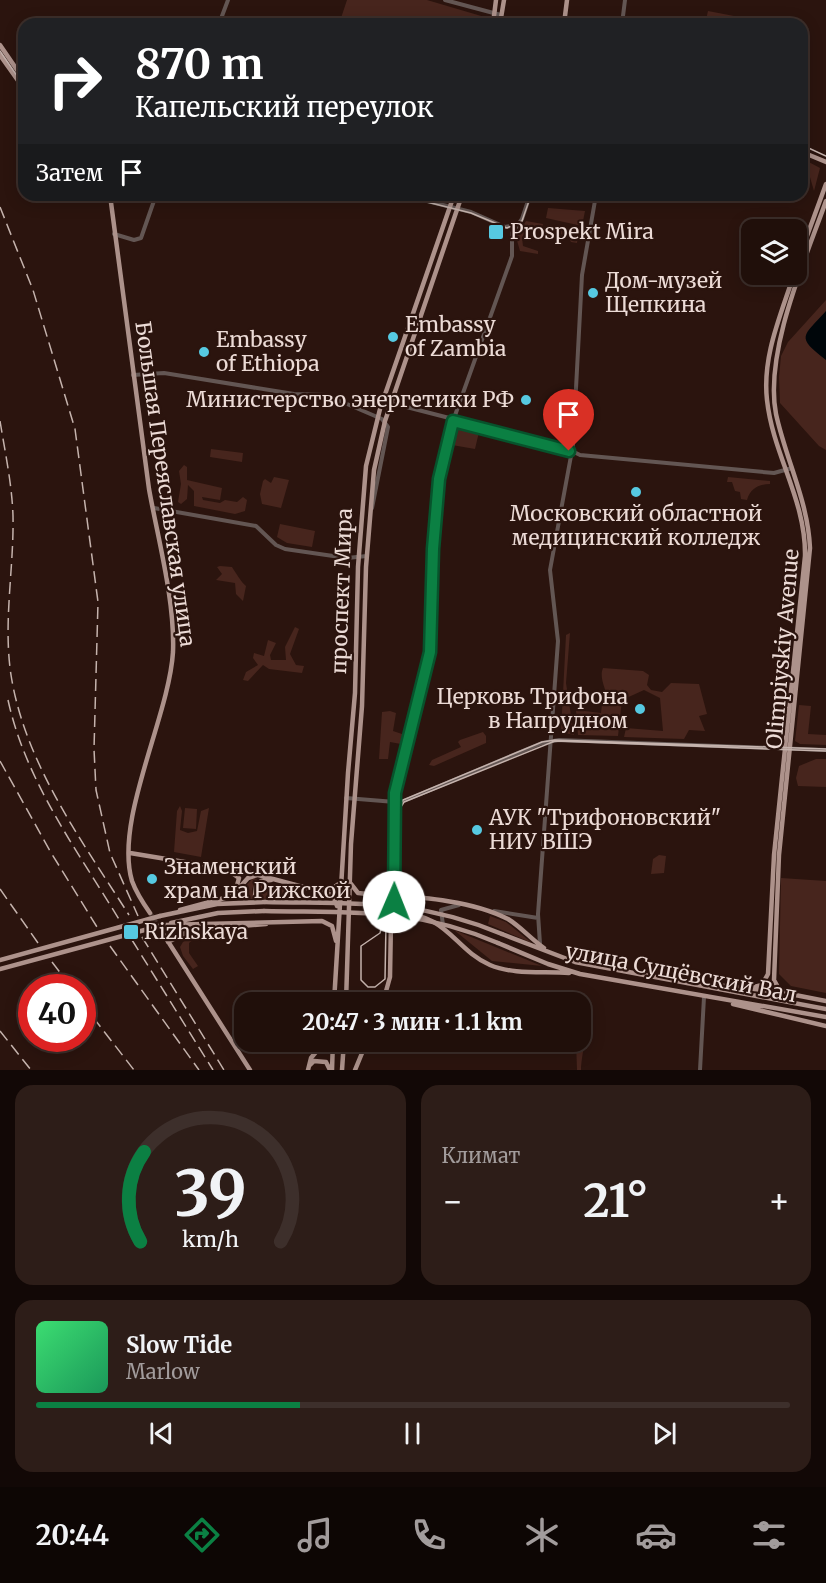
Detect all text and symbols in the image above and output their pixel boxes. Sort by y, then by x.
text: 870 m [135,38,264,90]
icon: right [36,42,114,120]
text: Капельский переулок [135,90,434,124]
icon: arrive [115,156,148,189]
text: Затем [36,159,103,187]
place label: Prospekt Mira [510,218,654,245]
map controls [741,219,807,285]
button: layers [741,219,807,285]
marker: Prospekt Mira [487,223,505,241]
place label: Дом-музей Щепкина [605,267,722,318]
marker: Дом-музей Щепкина [586,286,600,300]
place label: Embassy of Zambia [405,311,506,362]
street label: Большая Переяславская улица [129,319,202,648]
place label: Embassy of Ethiopa [216,326,319,377]
marker: Embassy of Zambia [386,330,400,344]
marker: Embassy of Ethiopa [197,345,211,359]
place label: Министерство энергетики РФ [186,386,514,413]
pin [543,389,594,451]
marker: Министерство энергетики РФ [519,393,533,407]
icon: arrive [552,398,585,431]
marker: Московский областной медицинский колледж [629,485,643,499]
place label: Московский областной медицинский колледж [510,500,762,551]
street label: проспект Мира [325,507,358,674]
street label: Olimpiyskiy Avenue [760,548,805,750]
place label: Церковь Трифона в Напрудном [437,683,628,734]
marker: Церковь Трифона в Напрудном [633,702,647,716]
place label: АУК "Трифоновский" НИУ ВШЭ [488,804,721,855]
marker: АУК "Трифоновский" НИУ ВШЭ [470,823,484,837]
place label: Знаменский храм на Рижской [164,853,350,904]
position arrow [362,870,426,934]
marker: Знаменский храм на Рижской [145,872,159,886]
place label: Rizhskaya [144,918,248,945]
marker: Rizhskaya [122,923,140,941]
street label: улица Сущёвский Вал [563,937,799,1008]
speed limit sign: 40 [18,974,96,1052]
text: 20:47 · 3 мин · 1.1 km [302,1008,523,1036]
text: Климат [442,1143,521,1168]
text: 39 [174,1155,246,1233]
text: 21° [583,1173,648,1229]
text: − [442,1181,464,1222]
text: + [768,1181,790,1222]
text: km/h [182,1226,239,1253]
text: Slow Tide [126,1331,232,1359]
text: Marlow [126,1359,200,1384]
icon: previous [145,1417,178,1450]
icon: pause [396,1417,429,1450]
icon: next [648,1417,681,1450]
icon: directions [181,1514,223,1556]
icon: music [294,1514,336,1556]
icon: phone [408,1514,450,1556]
icon: climate [521,1514,563,1556]
icon: car [635,1514,677,1556]
icon: filters [748,1514,790,1556]
text: 20:44 [36,1518,109,1552]

